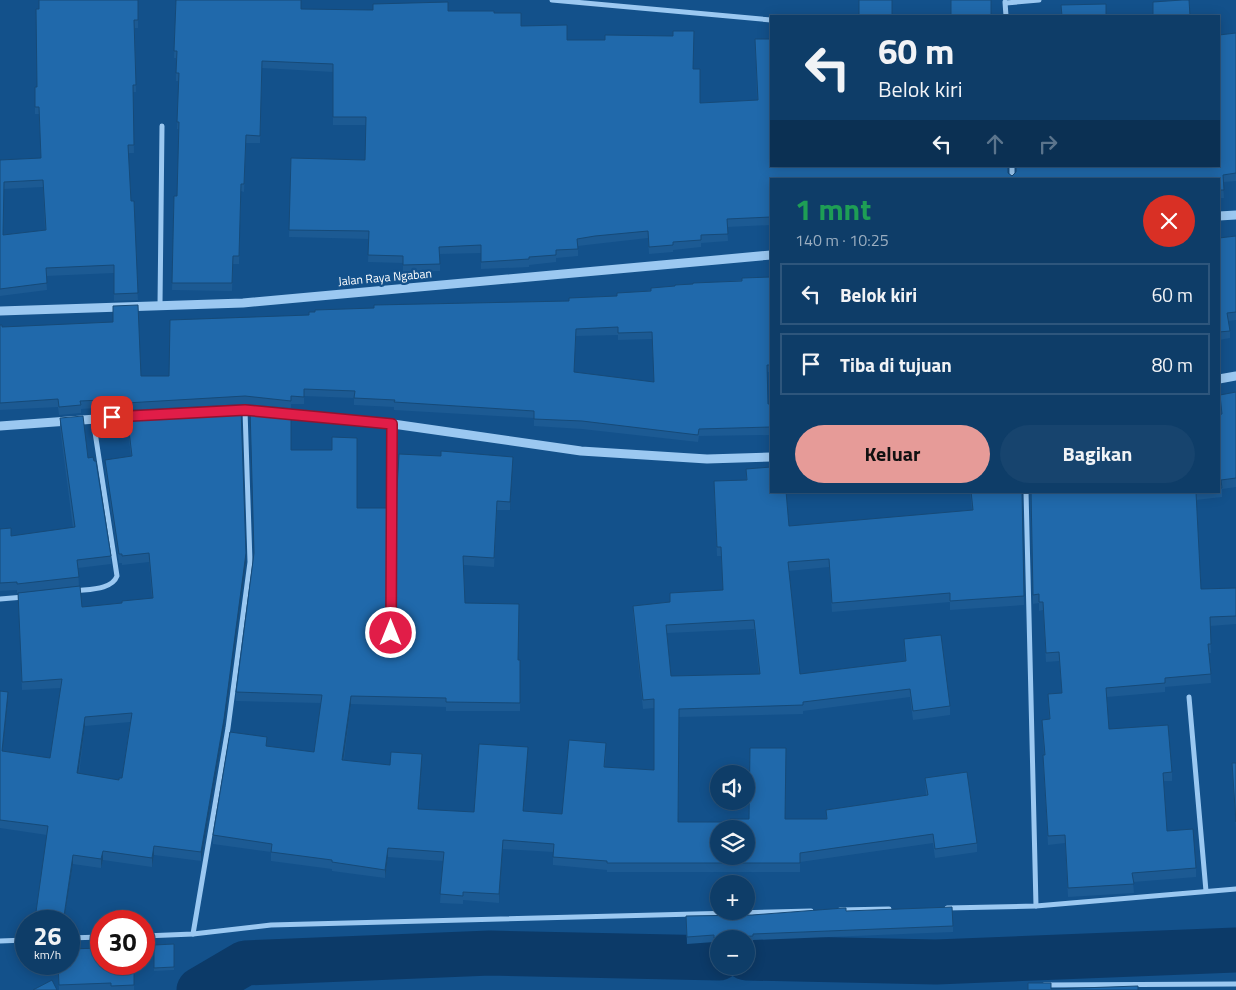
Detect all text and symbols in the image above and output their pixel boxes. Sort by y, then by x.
text: 60 m [878,24,954,78]
icon: left [795,35,860,100]
text: Belok kiri [878,72,963,106]
icon: left [928,130,956,158]
icon: ahead [981,130,1009,158]
icon: right [1034,130,1062,158]
text: 1 mnt [795,186,871,232]
button: close [1143,195,1195,247]
text: 140 m · 10:25 [795,228,889,252]
street label: Jalan Raya Ngaban [337,263,433,291]
icon: left [797,280,825,308]
text: Belok kiri [840,280,917,309]
text: 60 m [1152,280,1193,309]
icon: arrive [797,350,825,378]
text: Tiba di tujuan [840,350,952,379]
text: 80 m [1152,350,1193,379]
pin [91,396,133,438]
icon: arrive [98,403,126,431]
button: Keluar [795,425,990,483]
button: Bagikan [1000,425,1195,483]
position arrow [364,606,416,658]
map controls [710,765,755,975]
button: sound [710,765,755,810]
button: layers [710,820,755,865]
button: + [710,875,755,920]
speed limit sign: 30 [90,910,155,975]
text: 26 [33,917,62,955]
button: − [710,930,755,975]
text: km/h [34,945,61,964]

